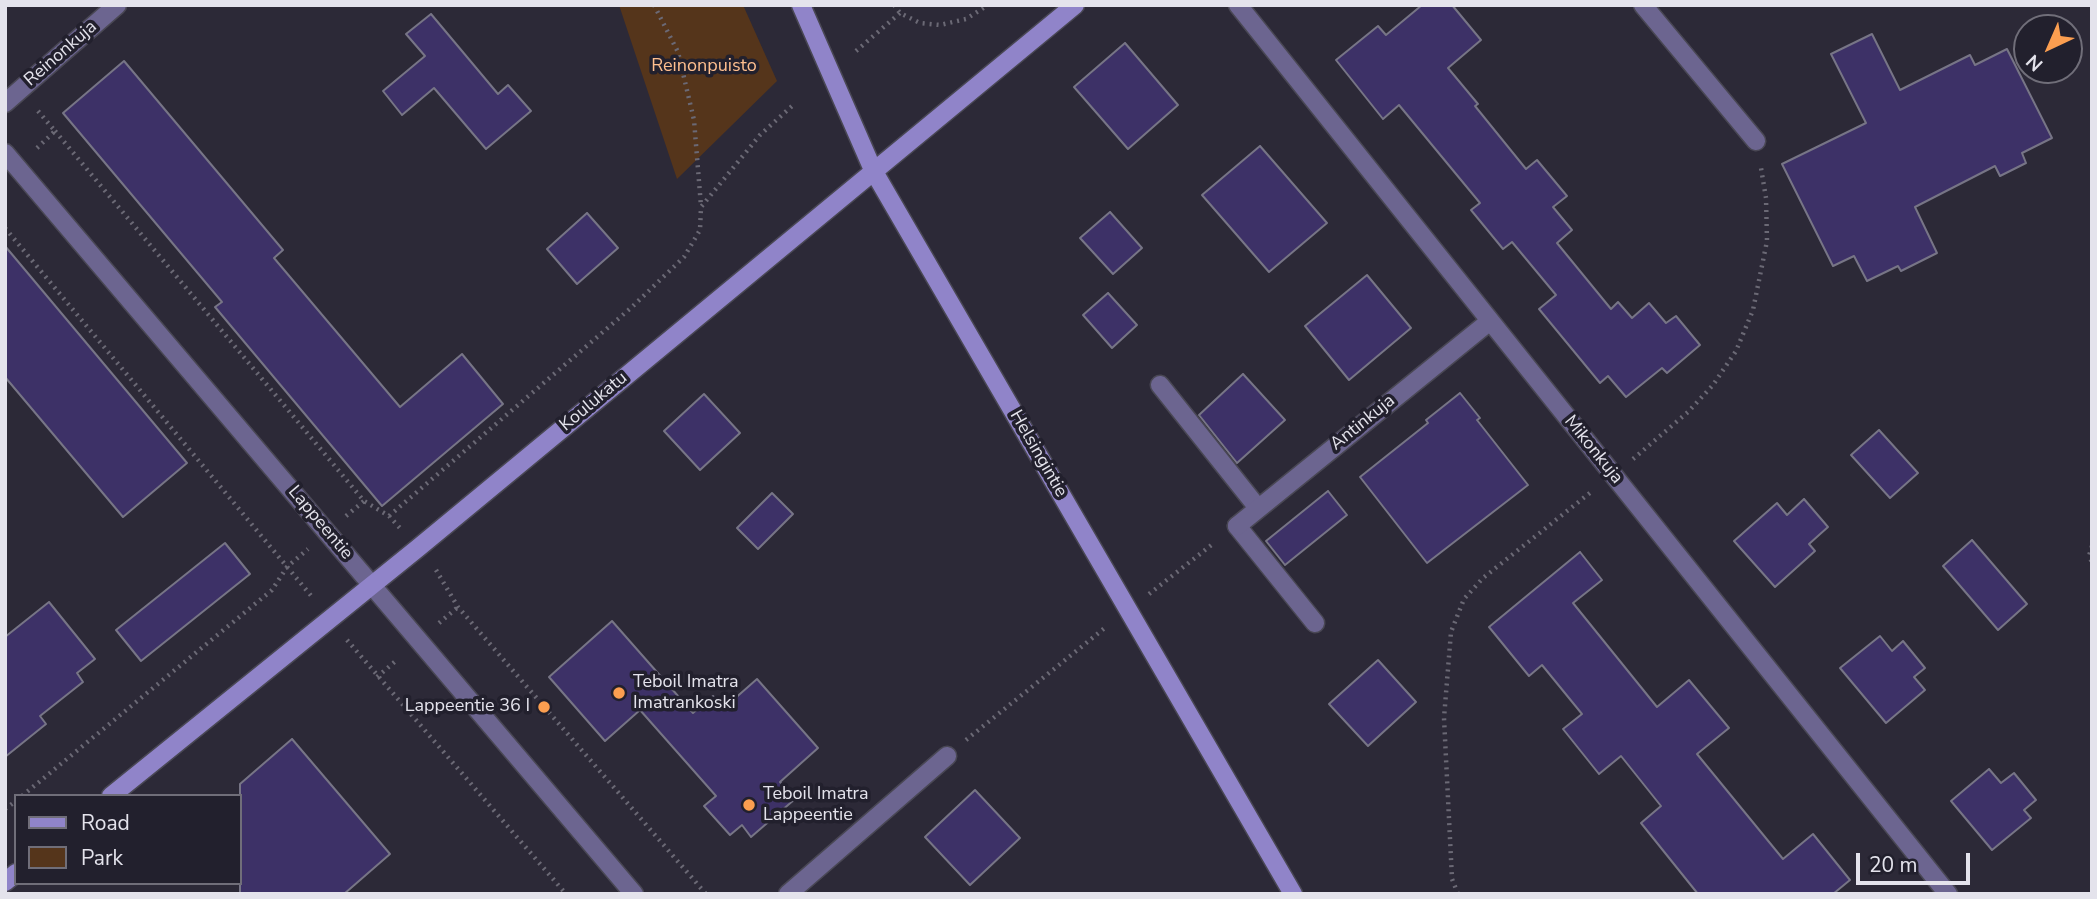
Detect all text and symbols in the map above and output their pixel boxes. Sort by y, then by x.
north arrow [2013,14,2083,84]
street label: Reinonkuja [20,17,102,91]
text: N [2021,48,2049,77]
park label: Reinonpuisto [651,56,757,78]
street label: Koulukatu [556,368,632,436]
street label: Antinkuja [1326,390,1400,456]
street label: Helsingintie [1005,407,1071,501]
street label: Mikonkuja [1559,412,1627,488]
street label: Lappeentie [283,482,357,564]
place label: Teboil Imatra Imatrankoski [633,672,738,714]
marker: Teboil Imatra Imatrankoski [611,685,627,701]
place label: Lappeentie 36 I [405,696,530,718]
marker: Lappeentie 36 I [536,699,552,715]
place label: Teboil Imatra Lappeentie [763,784,868,826]
legend [14,794,242,885]
marker: Teboil Imatra Lappeentie [741,797,757,813]
text: Road [81,809,130,837]
scale bar [1859,839,1973,883]
text: Park [81,844,123,872]
text: 20 m [1869,851,1918,879]

